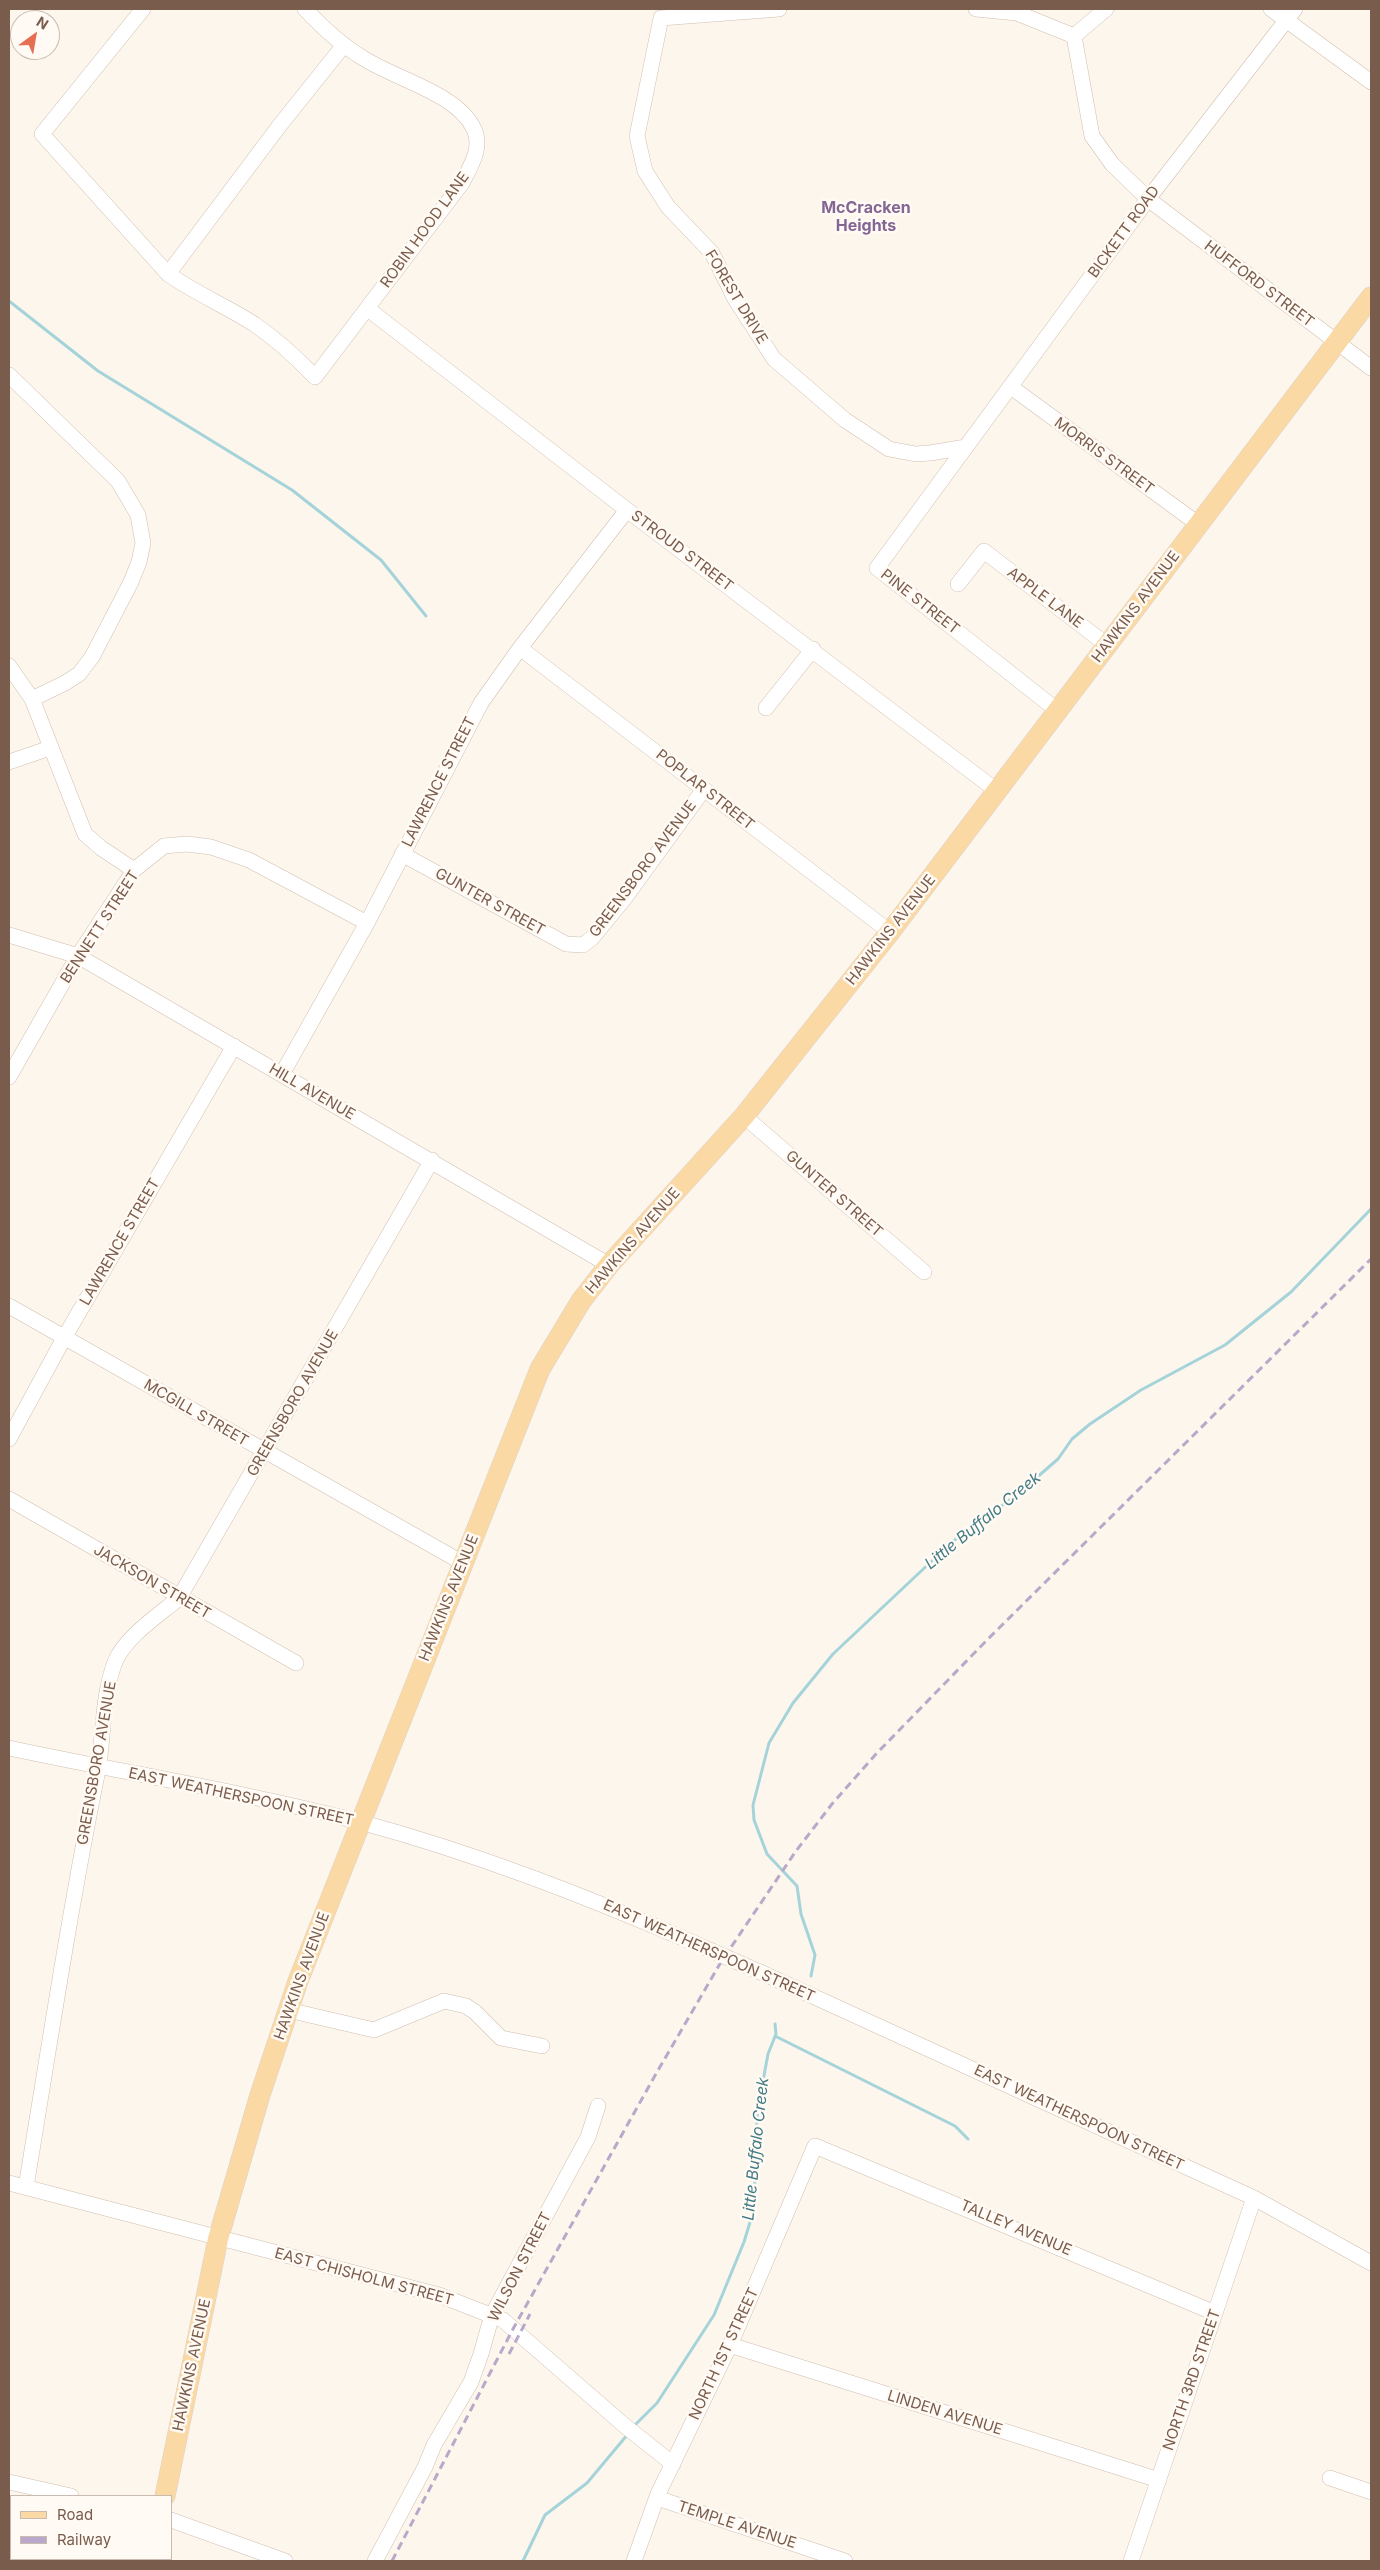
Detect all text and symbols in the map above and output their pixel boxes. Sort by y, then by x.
north arrow [10,10,60,60]
text: N [34,13,52,33]
street label: ROBIN HOOD LANE [377,169,473,291]
street label: BICKETT ROAD [1085,183,1163,281]
district label: McCracken Heights [821,198,911,236]
street label: HUFFORD STREET [1201,237,1317,331]
street label: FOREST DRIVE [701,247,771,347]
street label: MORRIS STREET [1051,414,1157,498]
street label: STROUD STREET [627,507,737,595]
street label: HAWKINS AVENUE [1088,548,1184,666]
street label: APPLE LANE [1003,564,1087,632]
street label: PINE STREET [877,566,963,638]
street label: LAWRENCE STREET [398,714,480,850]
street label: POPLAR STREET [652,746,758,834]
street label: GREENSBORO AVENUE [586,797,700,941]
street label: GUNTER STREET [432,864,548,940]
street label: BENNETT STREET [57,867,143,987]
street label: HAWKINS AVENUE [842,871,940,989]
street label: HILL AVENUE [266,1060,358,1124]
street label: GUNTER STREET [782,1147,886,1241]
street label: LAWRENCE STREET [76,1175,164,1309]
street label: HAWKINS AVENUE [582,1184,684,1298]
street label: GREENSBORO AVENUE [244,1326,342,1480]
street label: MCGILL STREET [141,1376,251,1450]
water label: Little Buffalo Creek [921,1468,1045,1574]
street label: HAWKINS AVENUE [415,1532,483,1664]
street label: JACKSON STREET [90,1541,214,1623]
street label: GREENSBORO AVENUE [74,1679,120,1847]
street label: EAST WEATHERSPOON STREET [127,1764,355,1830]
street label: EAST WEATHERSPOON STREET [600,1896,818,2006]
street label: HAWKINS AVENUE [270,1910,334,2042]
street label: EAST WEATHERSPOON STREET [971,2061,1187,2175]
water label: Little Buffalo Creek [739,2076,773,2222]
street label: TALLEY AVENUE [958,2196,1074,2260]
street label: WILSON STREET [485,2209,555,2325]
street label: EAST CHISHOLM STREET [273,2244,455,2310]
street label: NORTH 1ST STREET [685,2285,763,2423]
street label: HAWKINS AVENUE [169,2297,215,2433]
street label: NORTH 3RD STREET [1159,2307,1225,2453]
street label: LINDEN AVENUE [885,2387,1005,2439]
legend [10,2495,172,2560]
street label: TEMPLE AVENUE [675,2497,799,2553]
text: Road [57,2505,93,2524]
text: Railway [57,2530,111,2549]

